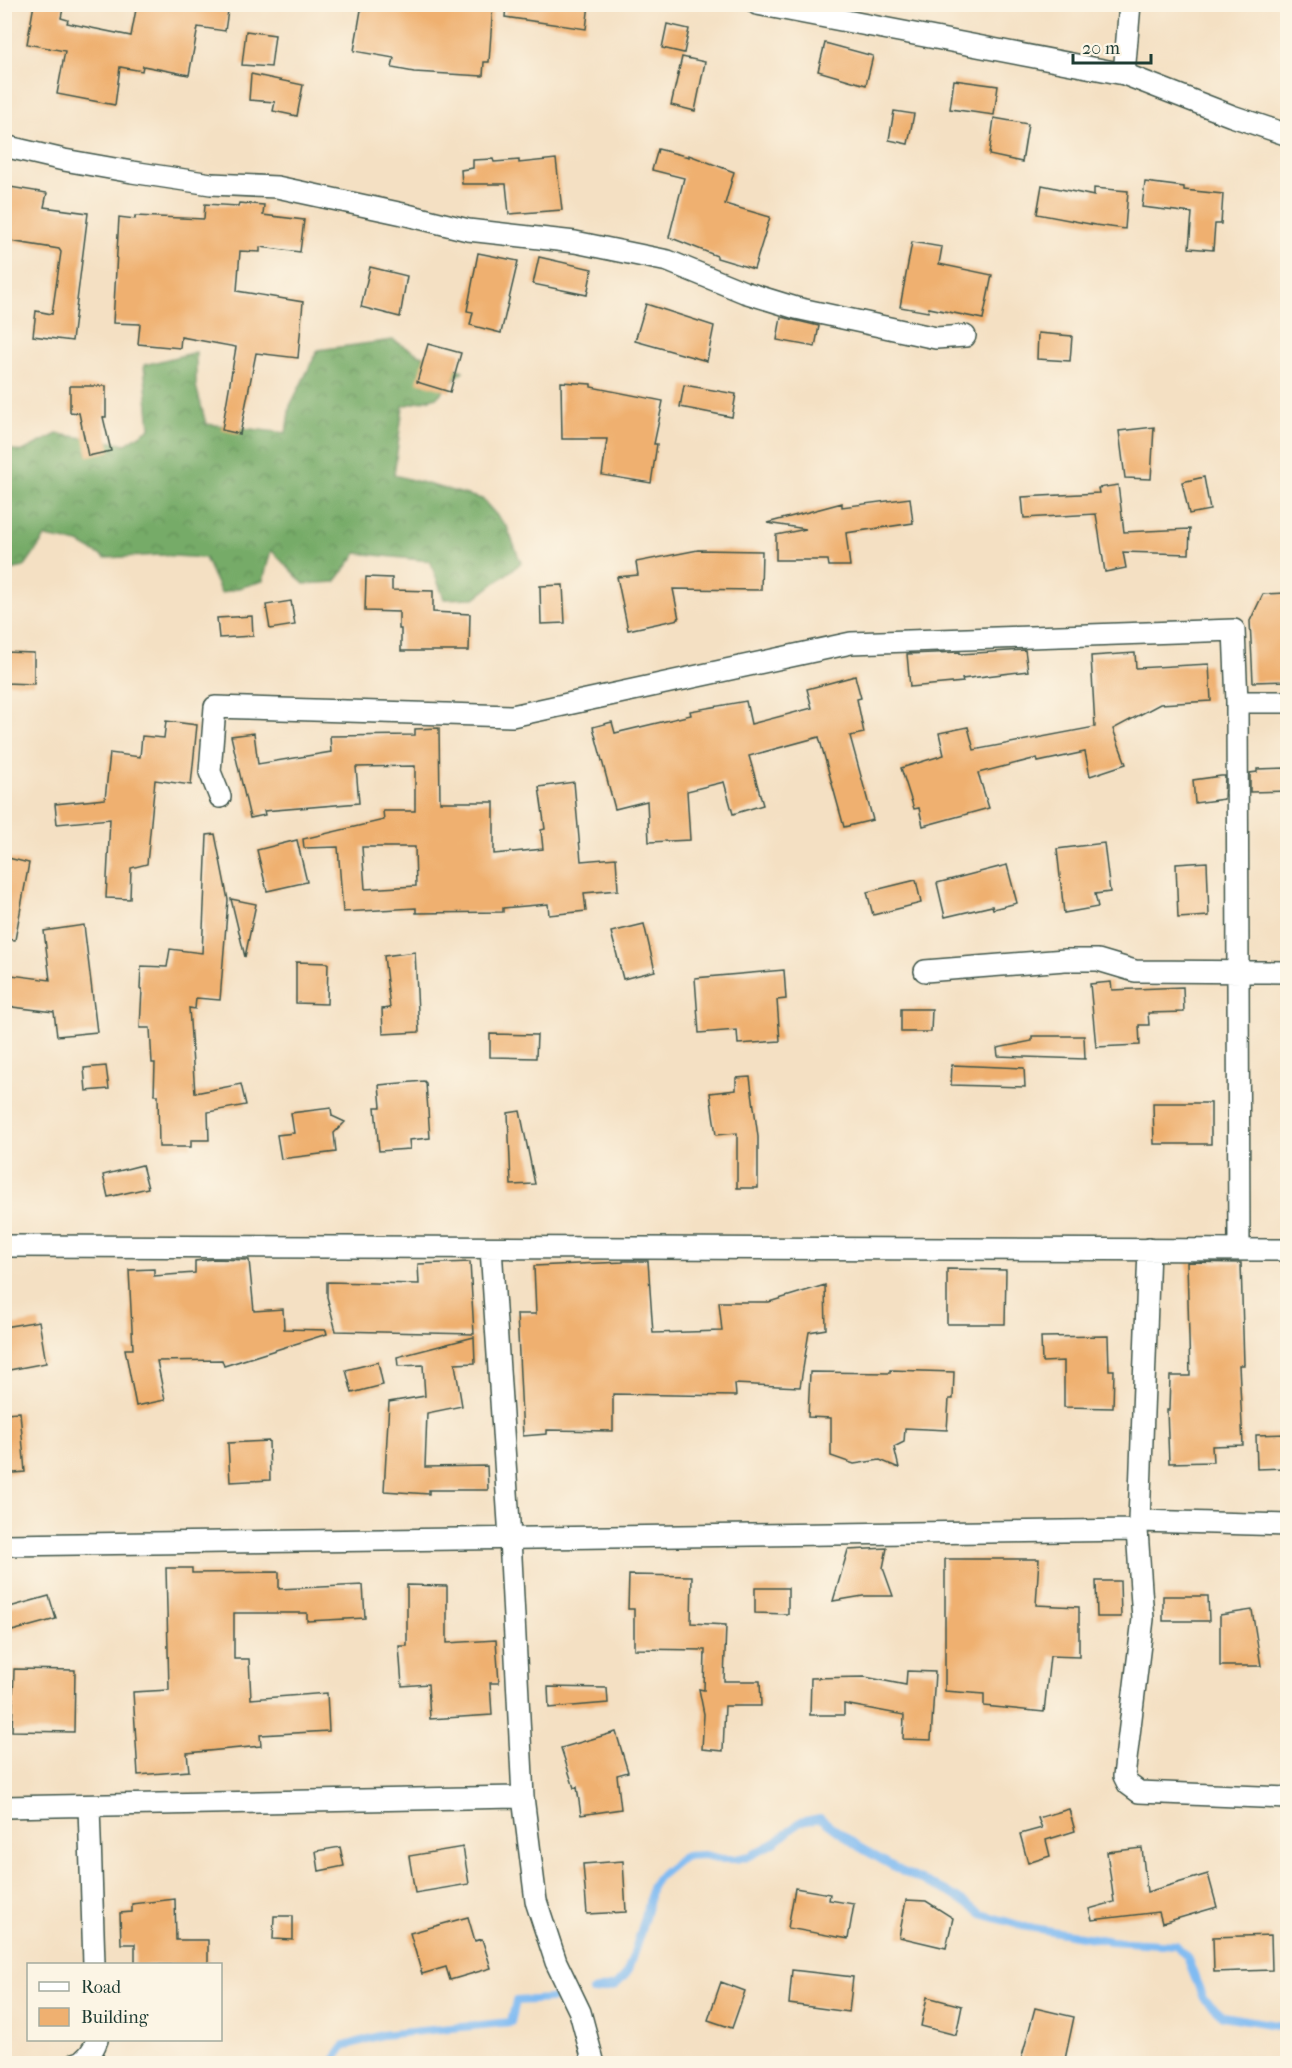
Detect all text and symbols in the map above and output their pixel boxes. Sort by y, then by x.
scale bar [1073,27,1151,65]
text: 20 m [1082,38,1120,59]
legend [27,1963,222,2041]
text: Road [81,1977,121,1998]
text: Building [81,2007,149,2028]

